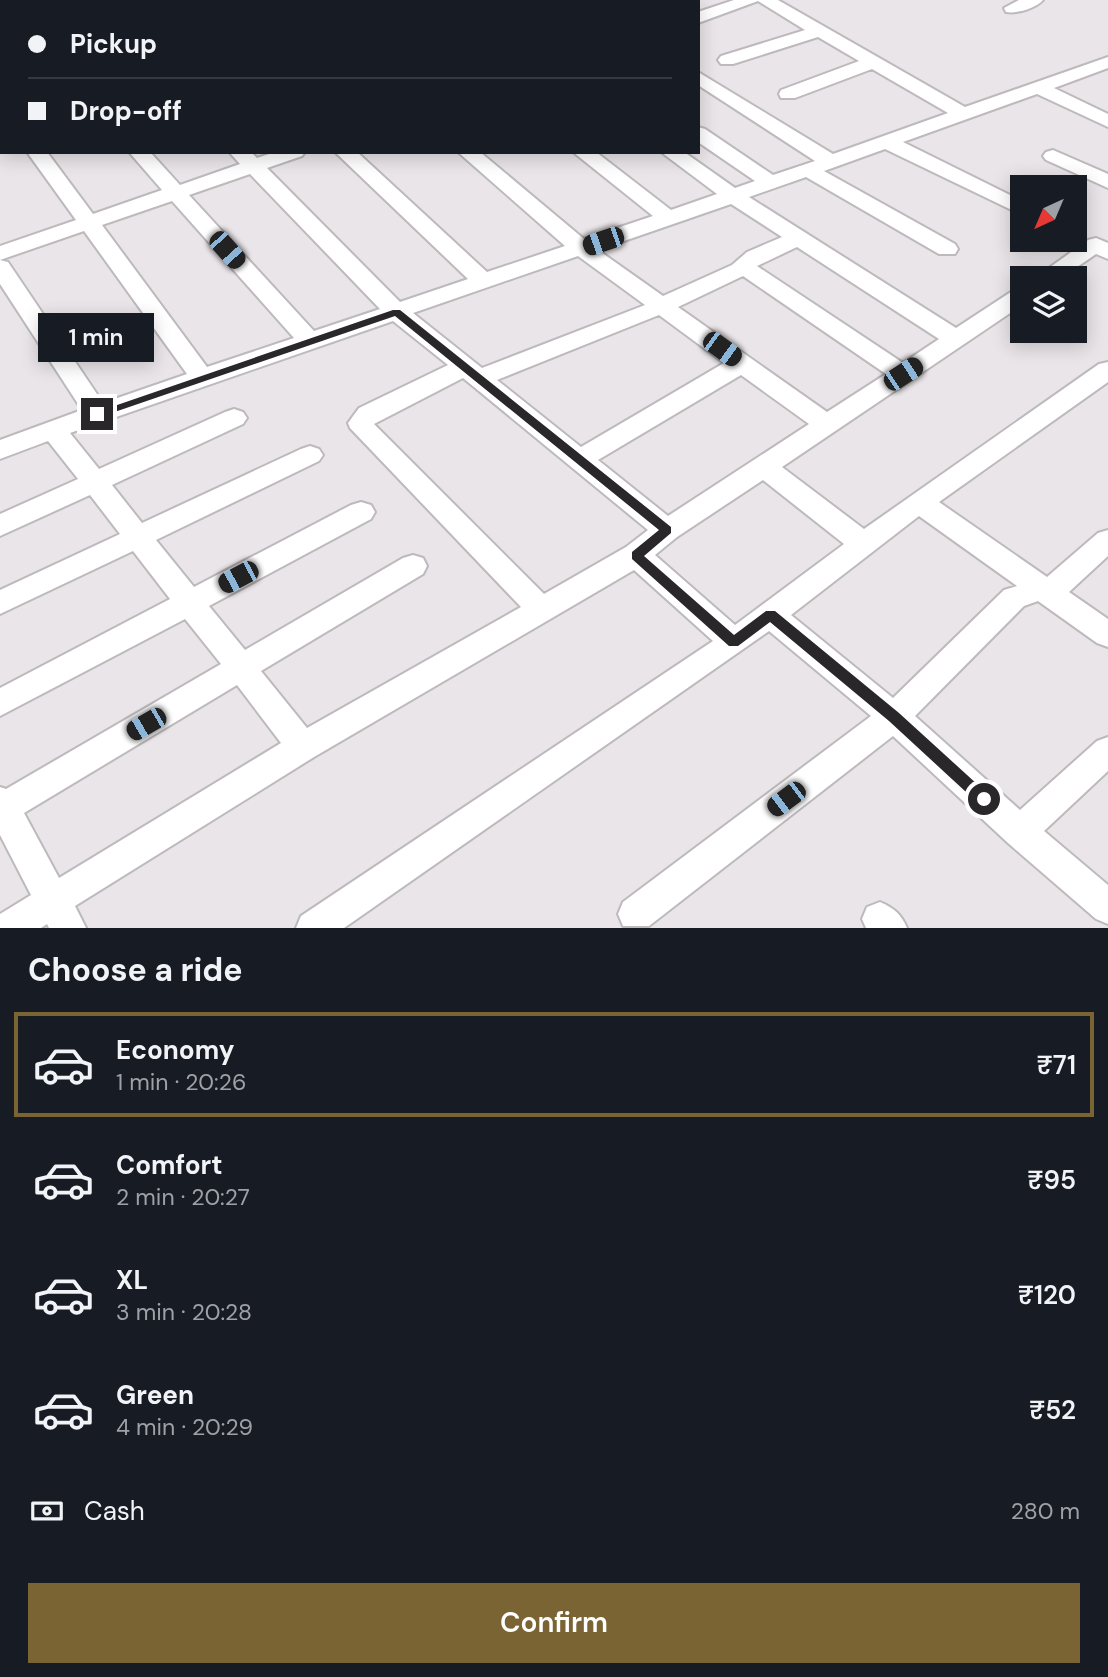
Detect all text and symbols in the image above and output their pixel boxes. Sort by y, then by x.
text: Pickup [70,27,157,61]
text: Drop-off [70,94,182,128]
north arrow [1010,175,1087,252]
map controls [1010,175,1087,343]
car [580,224,627,258]
car [206,227,249,273]
button: layers [1010,266,1087,343]
callout: 1 min [39,312,155,362]
text: 1 min [69,322,123,352]
car [699,328,746,370]
car [880,354,927,394]
route end [81,398,113,430]
car [215,558,262,596]
car [123,704,170,744]
car [763,778,810,820]
route start [968,783,1000,815]
text: Choose a ride [28,949,243,991]
icon: car [32,1033,95,1096]
text: Economy [116,1033,234,1067]
text: ₹71 [1036,1048,1076,1082]
text: 1 min · 20:26 [116,1067,246,1097]
icon: car [32,1148,95,1211]
text: Comfort [116,1148,222,1182]
text: ₹95 [1027,1163,1076,1197]
text: 2 min · 20:27 [116,1182,250,1212]
icon: car [32,1263,95,1326]
text: XL [116,1263,148,1297]
text: ₹120 [1018,1278,1076,1312]
text: 3 min · 20:28 [116,1297,252,1327]
icon: car [32,1378,95,1441]
text: Green [116,1378,194,1412]
text: ₹52 [1029,1393,1076,1427]
text: 4 min · 20:29 [116,1412,253,1442]
icon: cash [28,1492,66,1530]
text: Cash [84,1494,145,1528]
text: 280 m [1011,1496,1080,1526]
button: Confirm [28,1583,1080,1663]

